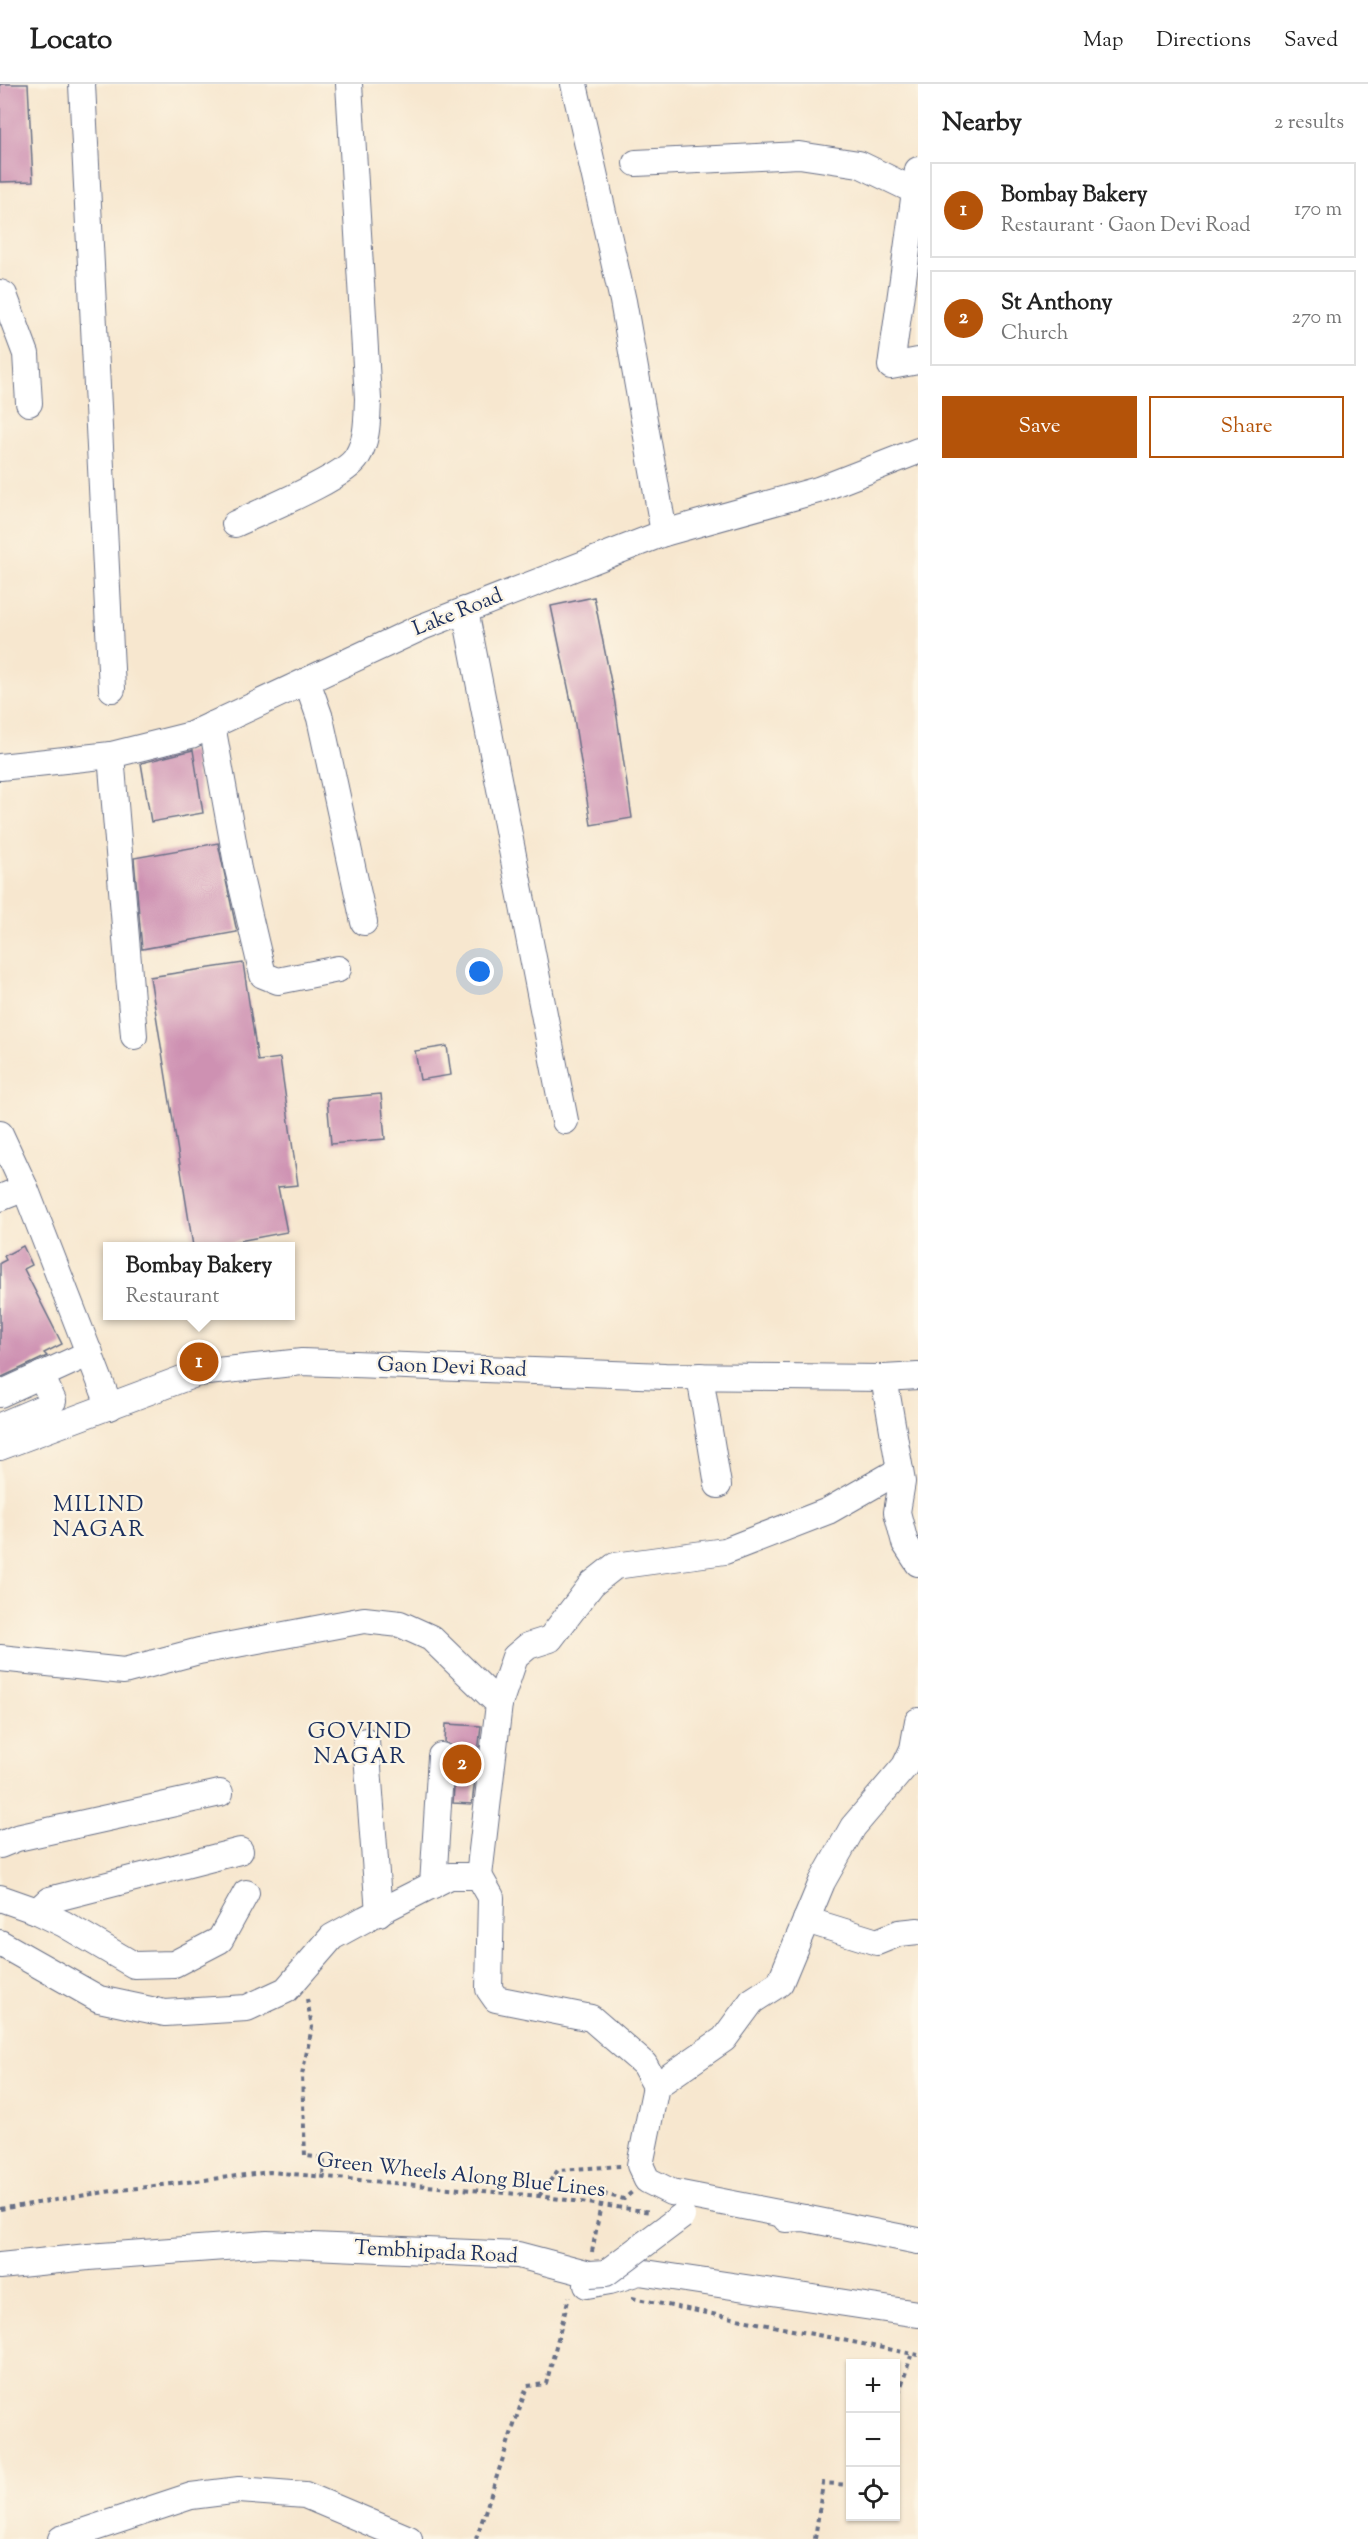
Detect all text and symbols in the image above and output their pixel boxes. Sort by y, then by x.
text: Locato [30,21,112,61]
text: Map [1083,26,1123,56]
text: Directions [1156,26,1251,56]
text: Saved [1284,26,1338,56]
text: Nearby [942,105,1022,142]
text: 2 results [1274,109,1344,138]
text: Bombay Bakery [1001,180,1147,212]
text: 1 [960,196,967,225]
text: 170 m [1294,196,1342,225]
text: Restaurant · Gaon Devi Road [1001,212,1251,241]
text: St Anthony [1001,288,1113,320]
text: 2 [959,304,968,333]
text: 270 m [1292,304,1342,333]
text: Church [1001,320,1068,349]
button: Save [942,396,1137,458]
button: Share [1149,396,1344,458]
street label: Lake Road [408,581,508,645]
your location [465,957,494,986]
popup [103,1242,295,1320]
text: Bombay Bakery [126,1251,272,1283]
text: Restaurant [126,1283,219,1312]
pin: 1 [180,1340,218,1384]
street label: Gaon Devi Road [377,1350,527,1386]
district label: MILIND NAGAR [52,1490,146,1547]
district label: GOVIND NAGAR [307,1717,413,1774]
pin: 2 [442,1742,482,1786]
street label: Green Wheels Along Blue Lines [315,2146,607,2206]
street label: Tembhipada Road [353,2234,519,2272]
map controls [846,2359,900,2521]
button: + [846,2359,900,2413]
button: − [846,2413,900,2467]
button: locate [846,2467,900,2521]

